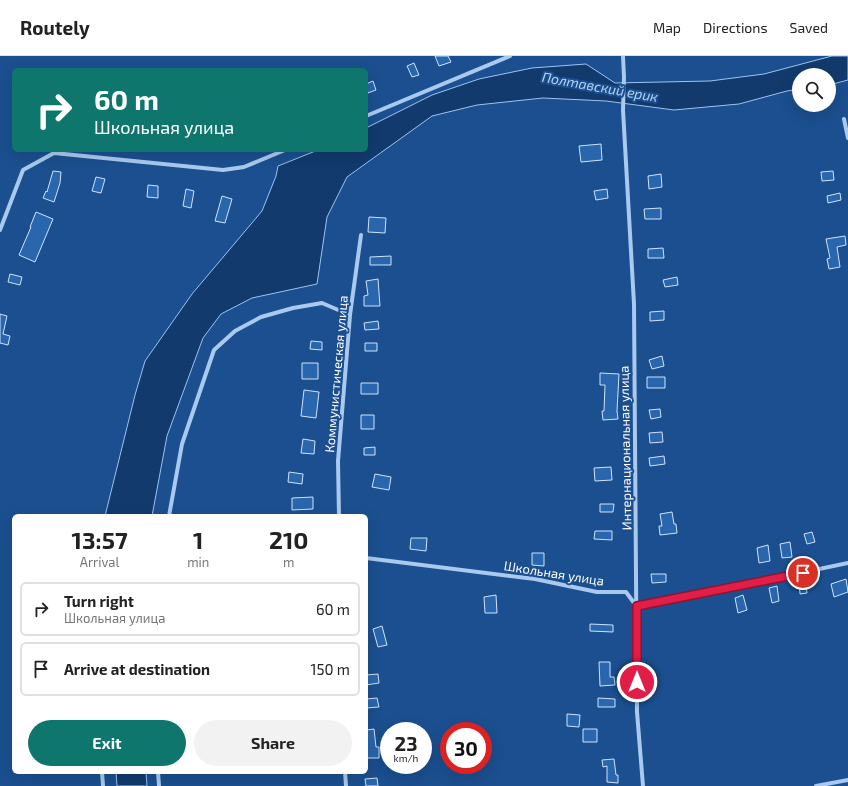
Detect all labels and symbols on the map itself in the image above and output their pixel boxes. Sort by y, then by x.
water label: Полтавский ерик [541,68,660,105]
street label: Коммунистическая улица [321,295,351,453]
street label: Интернациональная улица [616,366,634,530]
pin [786,556,820,590]
street label: Школьная улица [503,557,605,589]
position arrow [616,661,658,703]
speed limit sign: 30 [440,722,492,774]

